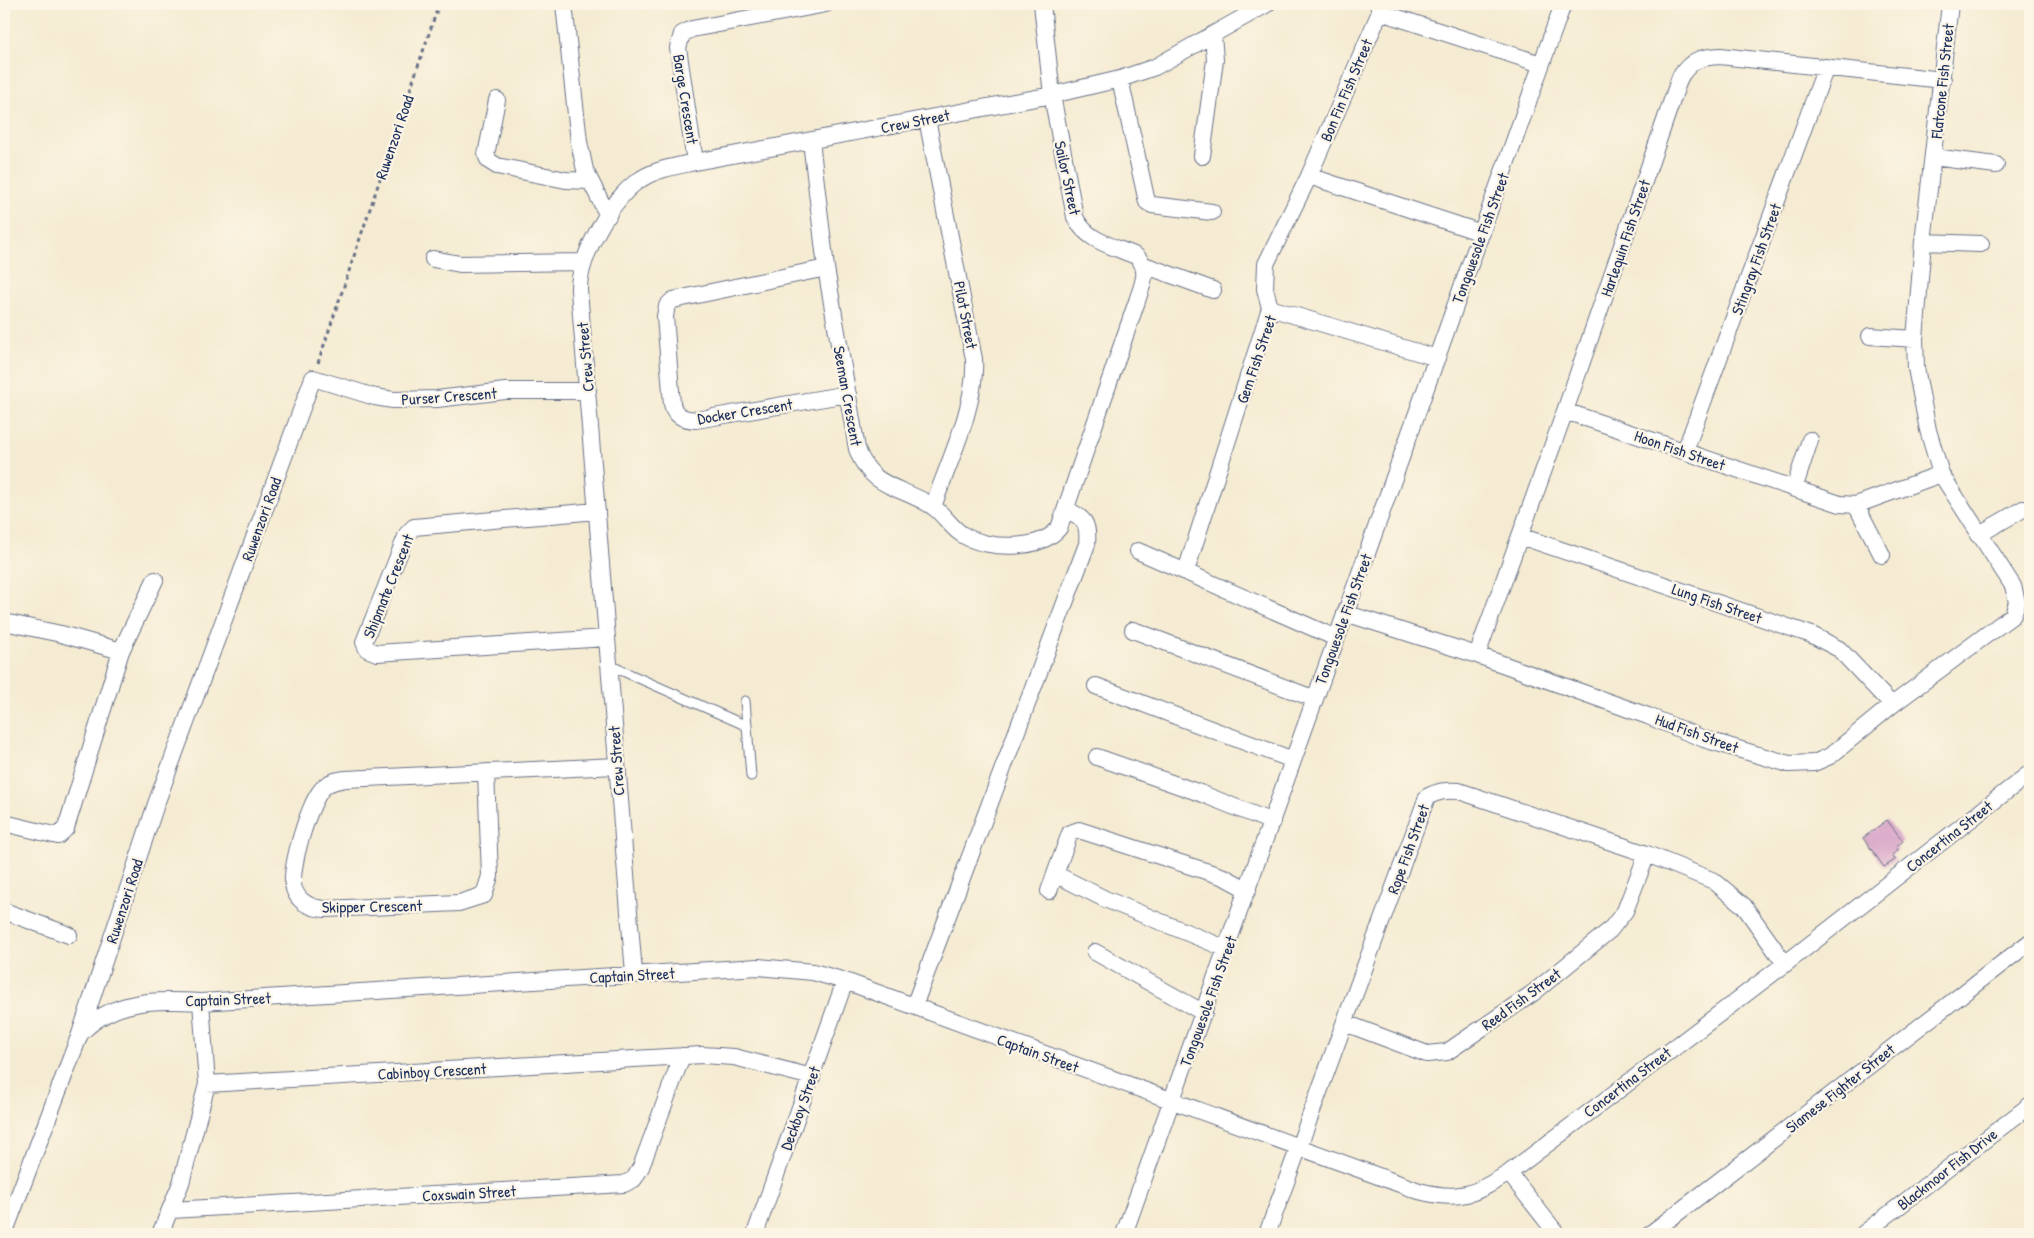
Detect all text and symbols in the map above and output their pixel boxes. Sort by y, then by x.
street label: Flatcone Fish Street [1925,22,1959,141]
street label: Bon Fin Fish Street [1315,35,1378,145]
street label: Barge Crescent [668,53,704,146]
street label: Ruwenzori Road [369,92,419,182]
street label: Crew Street [879,103,952,138]
street label: Sailor Street [1049,139,1087,217]
street label: Tongouesole Fish Street [1446,169,1514,307]
street label: Harlequin Fish Street [1595,176,1655,299]
street label: Stingray Fish Street [1726,200,1787,318]
street label: Pilot Street [949,279,983,351]
street label: Gem Fish Street [1231,311,1282,406]
street label: Crew Street [571,321,599,393]
street label: Seeman Crescent [828,344,868,448]
street label: Purser Crescent [401,382,498,410]
street label: Docker Crescent [696,393,795,429]
street label: Hoon Fish Street [1632,424,1729,476]
street label: Ruwenzori Road [236,474,286,564]
street label: Shipmate Crescent [357,530,419,641]
street label: Tongouesole Fish Street [1309,550,1377,688]
street label: Lung Fish Street [1669,577,1765,629]
street label: Hud Fish Street [1652,708,1742,758]
street label: Crew Street [603,725,629,797]
street label: Concertina Street [1901,795,1997,877]
street label: Rope Fish Street [1382,801,1435,897]
street label: Ruwenzori Road [100,856,148,946]
street label: Skipper Crescent [322,894,423,918]
street label: Tongouesole Fish Street [1174,932,1242,1070]
street label: Captain Street [589,962,676,988]
street label: Reed Fish Street [1477,962,1566,1035]
street label: Captain Street [185,986,272,1011]
street label: Captain Street [994,1028,1082,1078]
street label: Siamese Fighter Street [1781,1038,1900,1138]
street label: Concertina Street [1579,1041,1676,1122]
street label: Cabinboy Crescent [377,1057,487,1085]
street label: Deckboy Street [775,1063,825,1153]
street label: Blackmoor Fish Drive [1892,1123,2002,1215]
street label: Coxswain Street [422,1180,517,1206]

